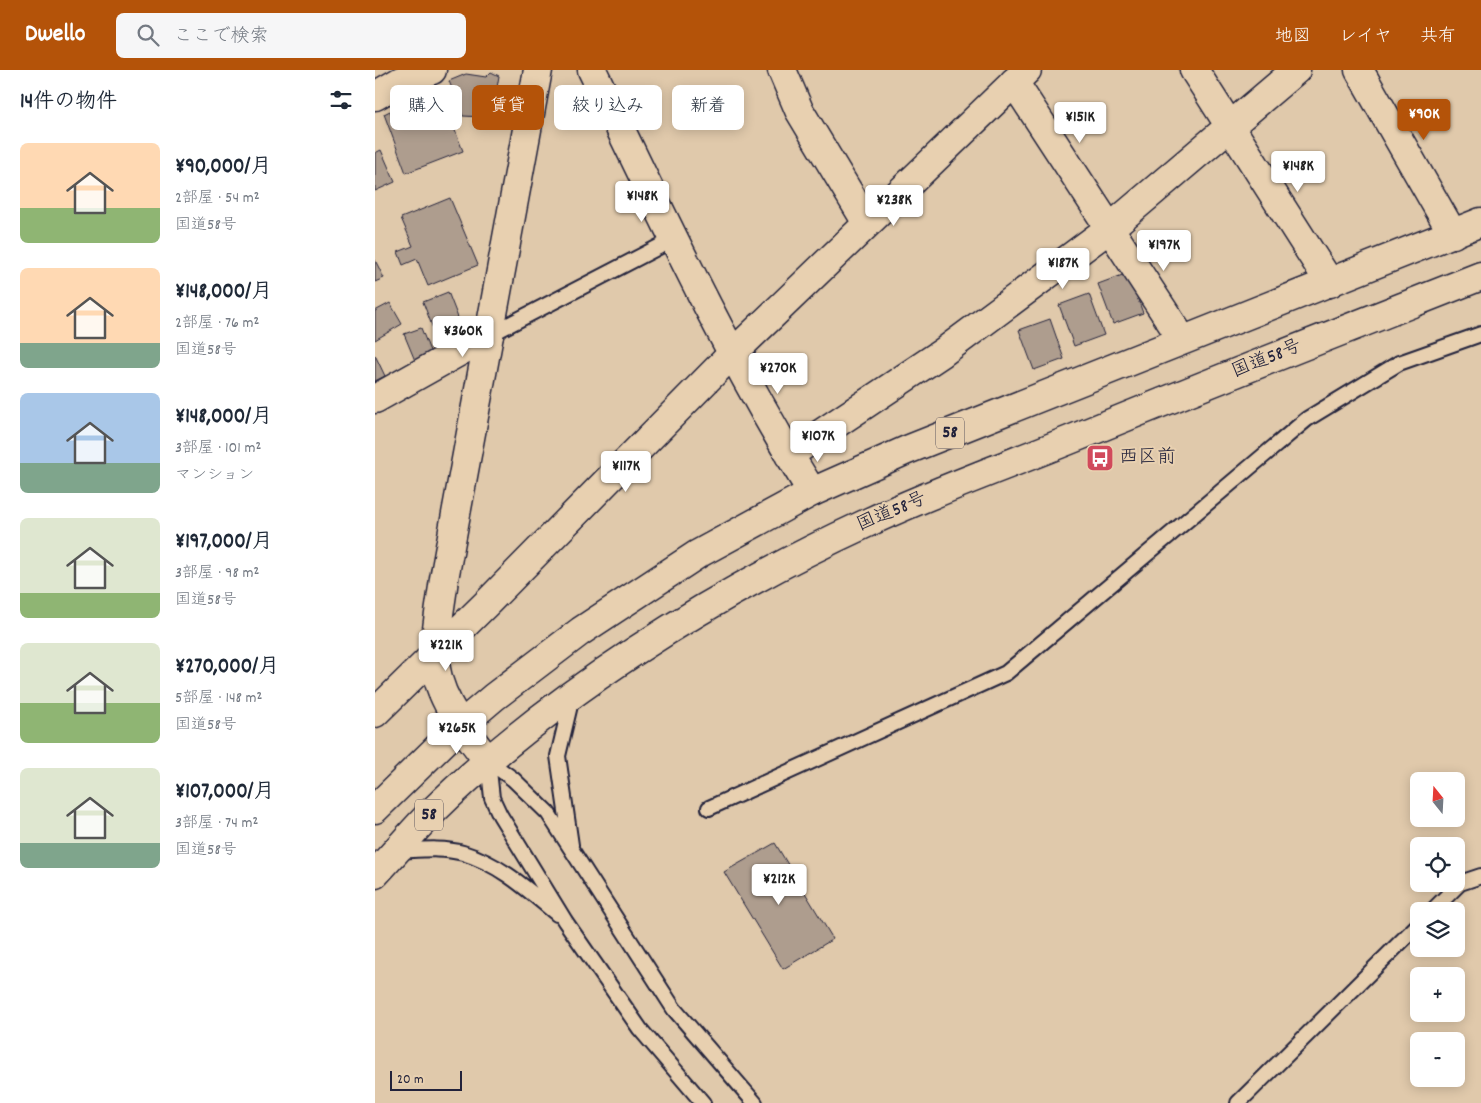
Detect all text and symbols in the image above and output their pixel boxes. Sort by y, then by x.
search box [116,13,466,58]
text: Dwello [25,18,86,52]
icon: search [134,21,162,49]
text: ここで検索 [174,24,269,51]
text: 地図 [1275,25,1311,50]
text: レイヤ [1339,25,1392,50]
text: 共有 [1420,25,1456,50]
chip: 購入 [390,85,462,130]
chip: 賃貸 [472,85,544,130]
chip: 絞り込み [554,85,662,130]
chip: 新着 [672,85,744,130]
icon: filters [327,86,355,114]
text: 14件の物件 [20,88,117,118]
pin: ¥90K [1394,98,1454,141]
pin: ¥151K [1045,102,1115,144]
text: ¥90K [1408,103,1440,126]
text: ¥151K [1065,106,1095,129]
pin: ¥148K [1263,150,1333,193]
text: ¥90,000/月 [175,153,272,183]
text: ¥148K [1282,155,1314,178]
icon: home [60,163,120,223]
pin: ¥148K [607,180,677,223]
pin: ¥238K [859,184,929,227]
text: ¥148K [626,185,658,208]
text: 2部屋 · 54 m² [175,187,260,210]
text: ¥238K [876,189,912,212]
text: 国道58号 [175,214,237,237]
pin: ¥197K [1129,230,1199,272]
text: ¥197K [1148,234,1180,257]
pin: ¥187K [1028,248,1098,290]
text: ¥187K [1047,252,1079,275]
text: ¥148,000/月 [175,278,272,308]
icon: home [60,288,120,348]
text: 2部屋 · 76 m² [175,312,259,335]
pin: ¥360K [428,316,498,358]
text: ¥360K [444,320,482,343]
street label: 国道58号 [1228,334,1306,386]
text: 国道58号 [175,339,237,362]
pin: ¥270K [743,352,813,395]
text: ¥270K [760,357,796,380]
text: ¥148,000/月 [175,403,272,433]
icon: home [60,413,120,473]
road number: 58 [936,418,964,448]
pin: ¥107K [783,420,853,463]
text: ¥107K [801,425,835,448]
text: 3部屋 · 101 m² [175,437,261,460]
bus stop icon: 西区前 [1085,443,1115,473]
place label: 西区前 [1119,445,1176,472]
pin: ¥117K [591,450,661,493]
text: ¥117K [612,455,640,478]
text: マンション [175,464,254,487]
street label: 国道58号 [853,486,931,540]
text: ¥197,000/月 [175,528,273,558]
icon: home [60,538,120,598]
text: 3部屋 · 98 m² [175,562,259,585]
text: 国道58号 [175,589,237,612]
pin: ¥221K [411,630,481,672]
text: ¥221K [430,634,462,657]
text: ¥270,000/月 [175,653,279,683]
icon: home [60,663,120,723]
text: 5部屋 · 148 m² [175,687,262,710]
pin: ¥265K [422,712,492,755]
text: 国道58号 [175,714,237,737]
text: ¥265K [438,717,476,740]
north arrow [1410,772,1465,828]
map controls [1410,772,1465,1087]
text: ¥107,000/月 [175,778,275,808]
icon: home [60,788,120,848]
road number: 58 [415,800,443,830]
text: 3部屋 · 74 m² [175,812,258,835]
button: locate [1410,837,1465,892]
text: 国道58号 [175,839,237,862]
pin: ¥212K [744,864,814,906]
text: ¥212K [763,868,795,891]
button: layers [1410,902,1465,957]
button: + [1410,967,1465,1022]
button: − [1410,1032,1465,1087]
scale bar [390,1068,463,1091]
text: 20 m [397,1070,424,1090]

